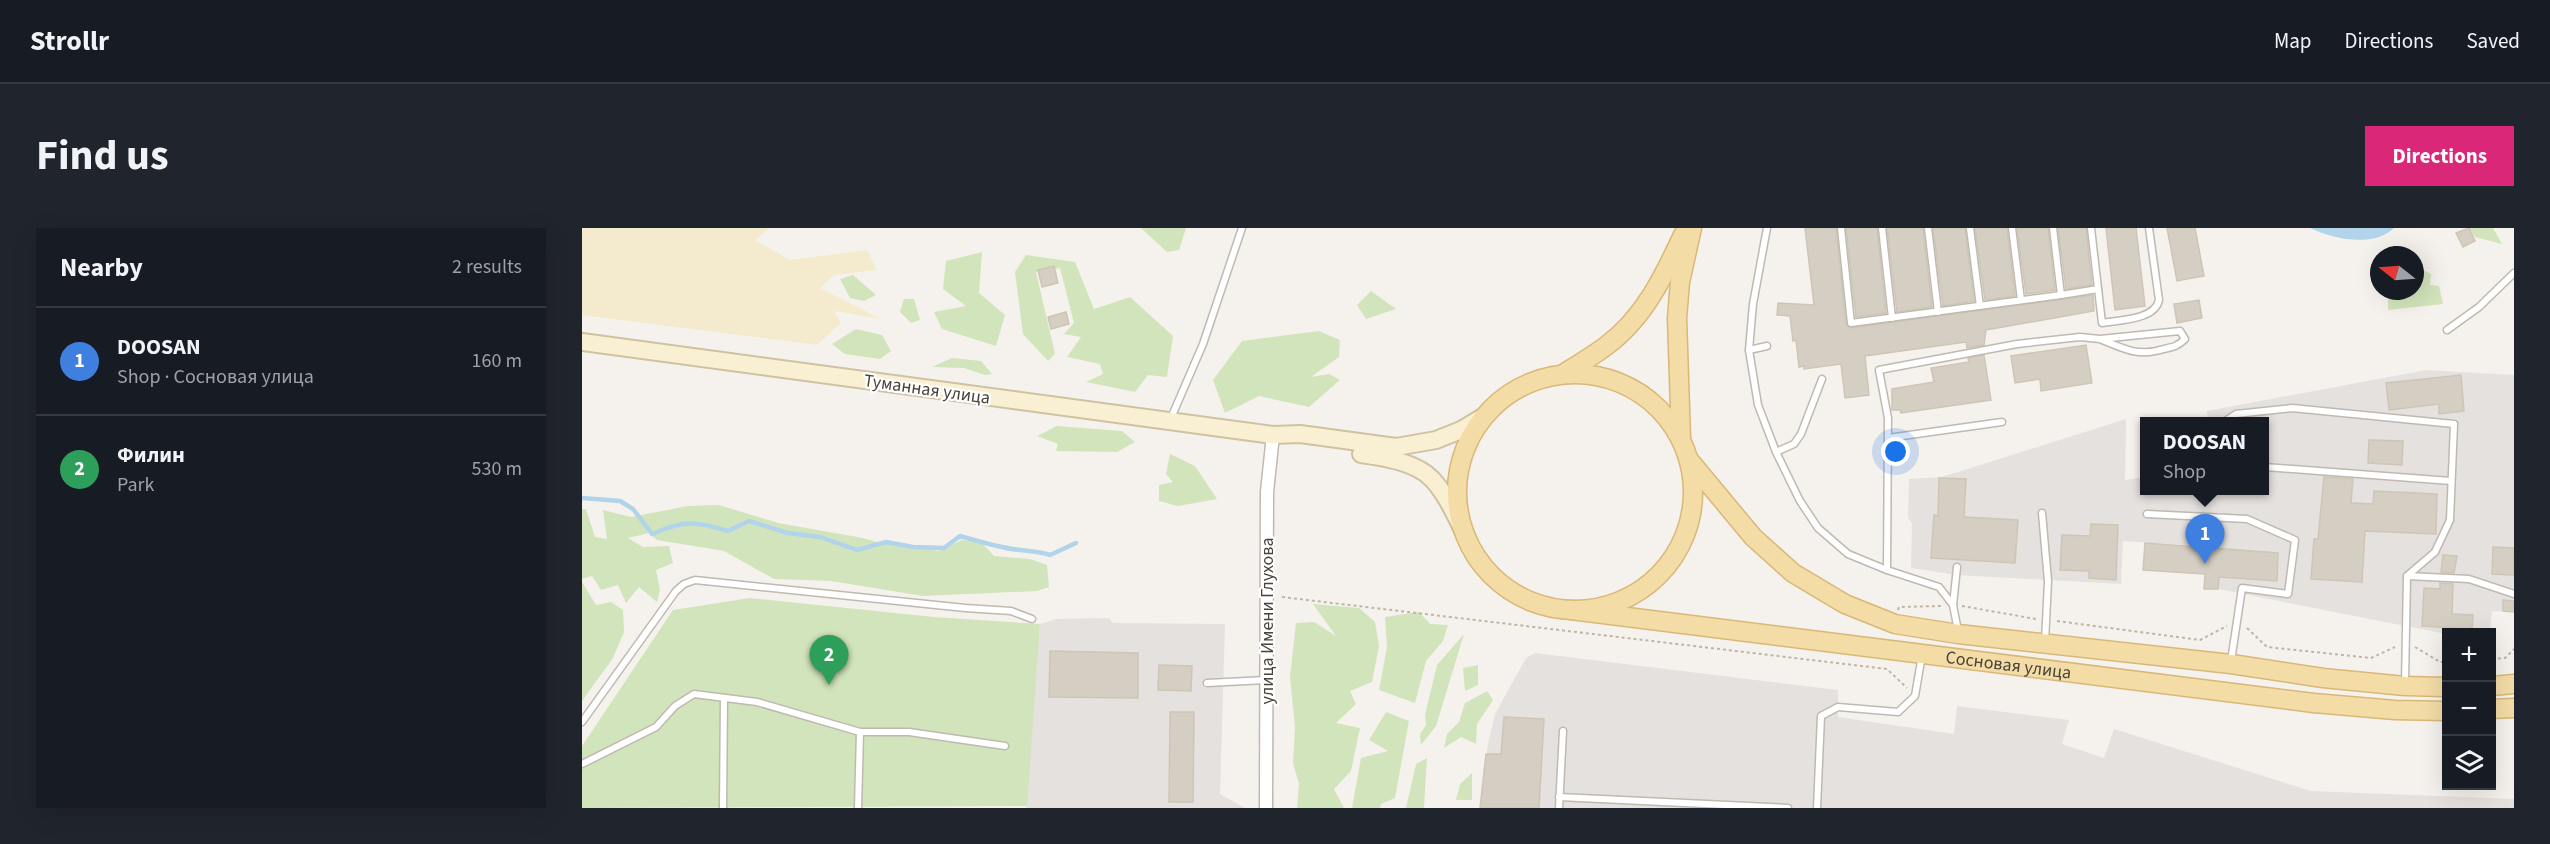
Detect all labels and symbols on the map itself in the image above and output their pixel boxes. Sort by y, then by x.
north arrow [2370,246,2424,300]
street label: Туманная улица [862,368,992,411]
your location [1881,437,1910,466]
pin: 1 [2186,514,2224,564]
street label: улица Имени Глухова [1255,537,1280,705]
pin: 2 [810,636,848,685]
street label: Сосновая улица [1944,645,2073,686]

